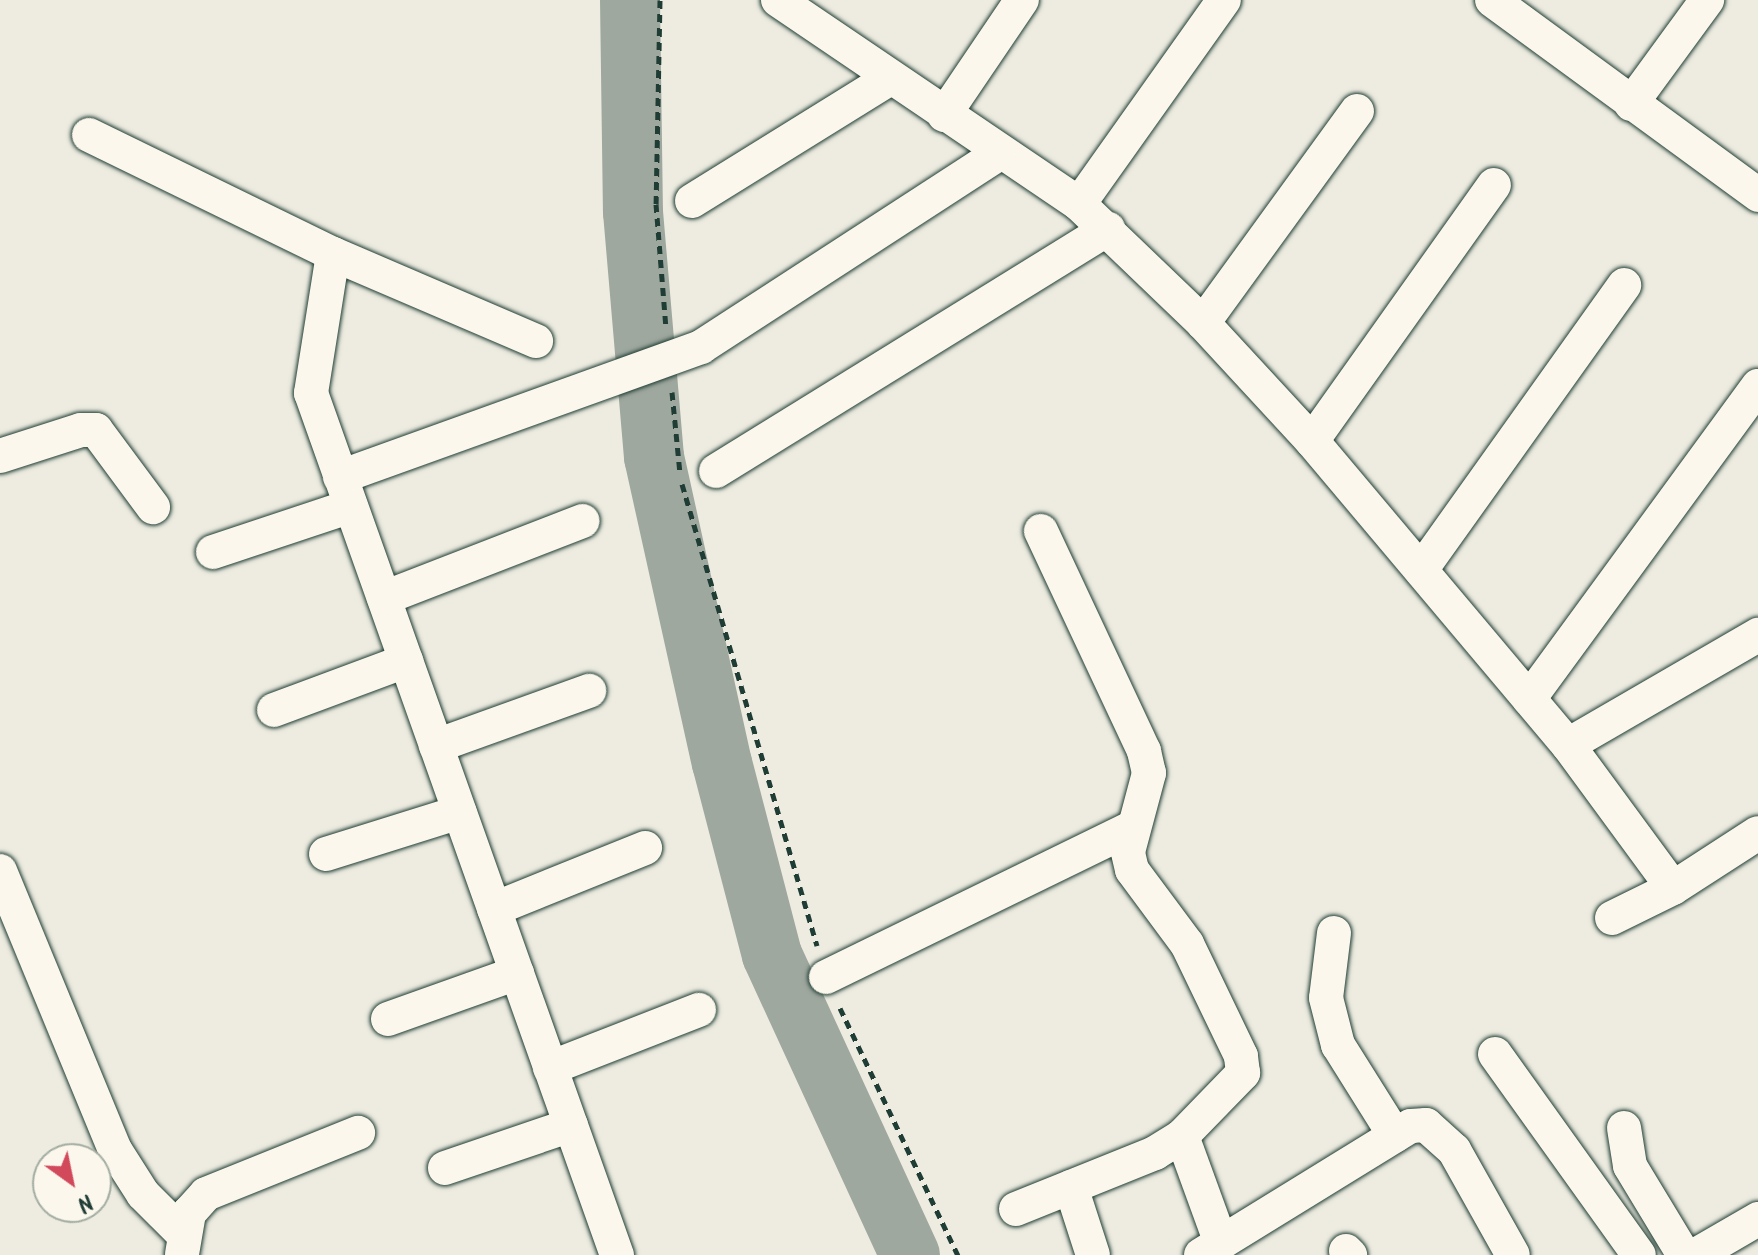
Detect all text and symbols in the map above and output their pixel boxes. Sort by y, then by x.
north arrow [32,1143,112,1223]
text: N [69,1183,100,1220]

